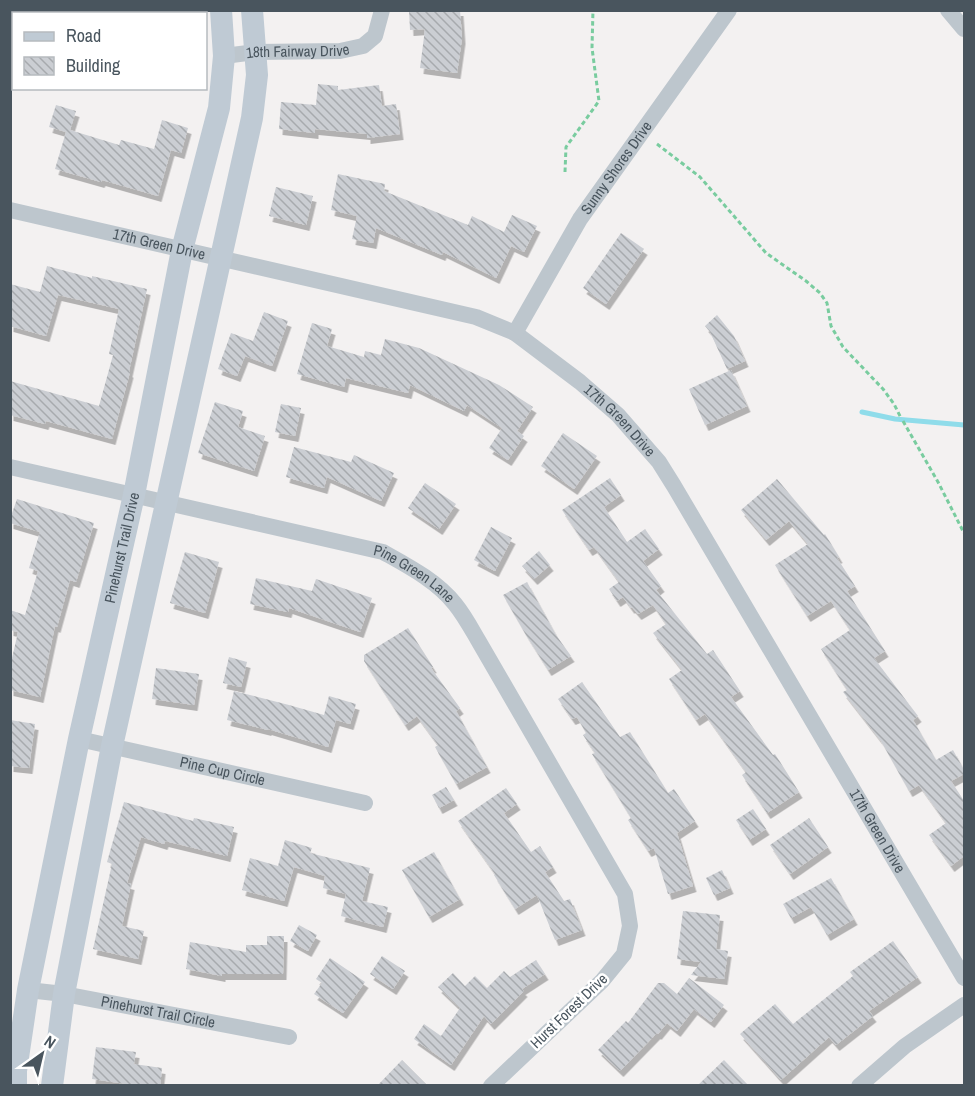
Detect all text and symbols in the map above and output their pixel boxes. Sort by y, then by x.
legend [12,12,207,90]
text: Road [66,23,101,48]
street label: 18th Fairway Drive [245,38,352,63]
text: Building [66,53,121,78]
street label: Sunny Shores Drive [575,117,657,219]
street label: 17th Green Drive [111,223,208,265]
street label: 17th Green Drive [580,379,661,461]
street label: Pinehurst Trail Drive [99,490,144,605]
street label: Pine Green Lane [372,539,460,607]
street label: Pine Cup Circle [178,751,267,790]
street label: 17th Green Drive [845,785,911,877]
street label: Hurst Forest Drive [525,968,612,1053]
street label: Pinehurst Trail Circle [99,990,217,1033]
north arrow [12,1024,72,1084]
text: N [40,1030,60,1053]

